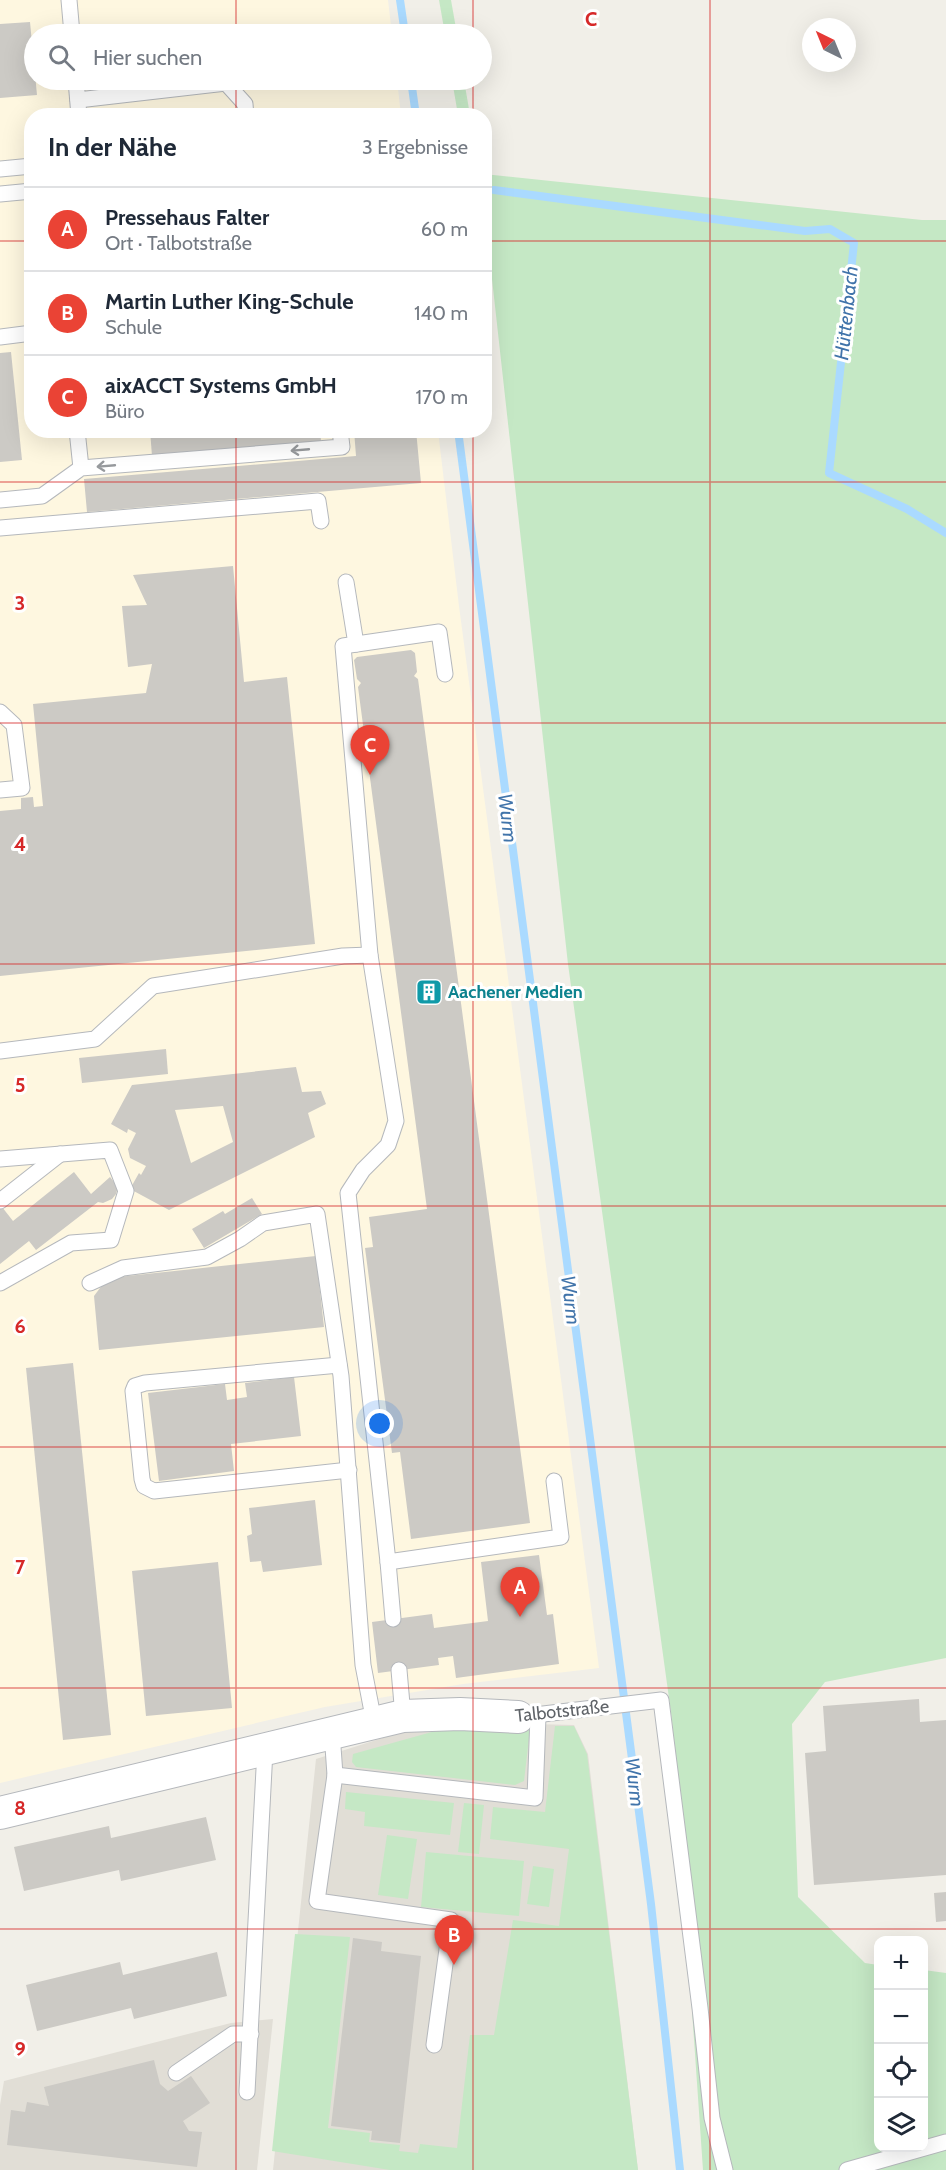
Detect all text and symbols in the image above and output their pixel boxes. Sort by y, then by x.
text: C [585,7,597,31]
north arrow [802,18,856,72]
search box [24,24,492,90]
icon: search [45,41,78,74]
text: Hier suchen [93,44,202,71]
text: In der Nähe [48,131,177,163]
text: 3 Ergebnisse [362,135,468,159]
text: Pressehaus Falter [105,204,269,231]
text: A [61,217,74,241]
text: 60 m [421,217,468,241]
text: Ort · Talbotstraße [105,231,252,255]
water label: Hüttenbach [829,265,863,361]
text: Martin Luther King-Schule [105,288,354,315]
text: B [61,301,74,325]
text: 140 m [414,301,468,325]
text: Schule [105,315,162,339]
text: aixACCT Systems GmbH [105,372,337,399]
text: C [61,385,74,409]
text: 170 m [416,385,468,409]
text: Büro [105,399,144,423]
one-way arrow [291,445,311,456]
one-way arrow [96,461,116,472]
text: 3 [15,591,25,615]
pin: C [350,726,389,775]
water label: Wurm [493,792,523,844]
text: 4 [14,832,26,856]
building icon: Aachener Medien [414,977,444,1007]
place label: Aachener Medien [448,981,583,1003]
text: 5 [15,1073,25,1097]
water label: Wurm [556,1274,586,1326]
text: 6 [14,1314,26,1338]
your location [365,1409,394,1438]
text: 7 [15,1555,26,1579]
pin: A [500,1568,540,1617]
street label: Talbotstraße [514,1695,610,1727]
water label: Wurm [620,1756,650,1808]
text: 8 [14,1796,26,1820]
pin: B [434,1916,474,1965]
map controls [874,1936,928,2152]
button: + [874,1936,928,1990]
button: − [874,1990,928,2044]
text: 9 [14,2037,26,2061]
button: locate [874,2044,928,2098]
button: layers [874,2098,928,2152]

